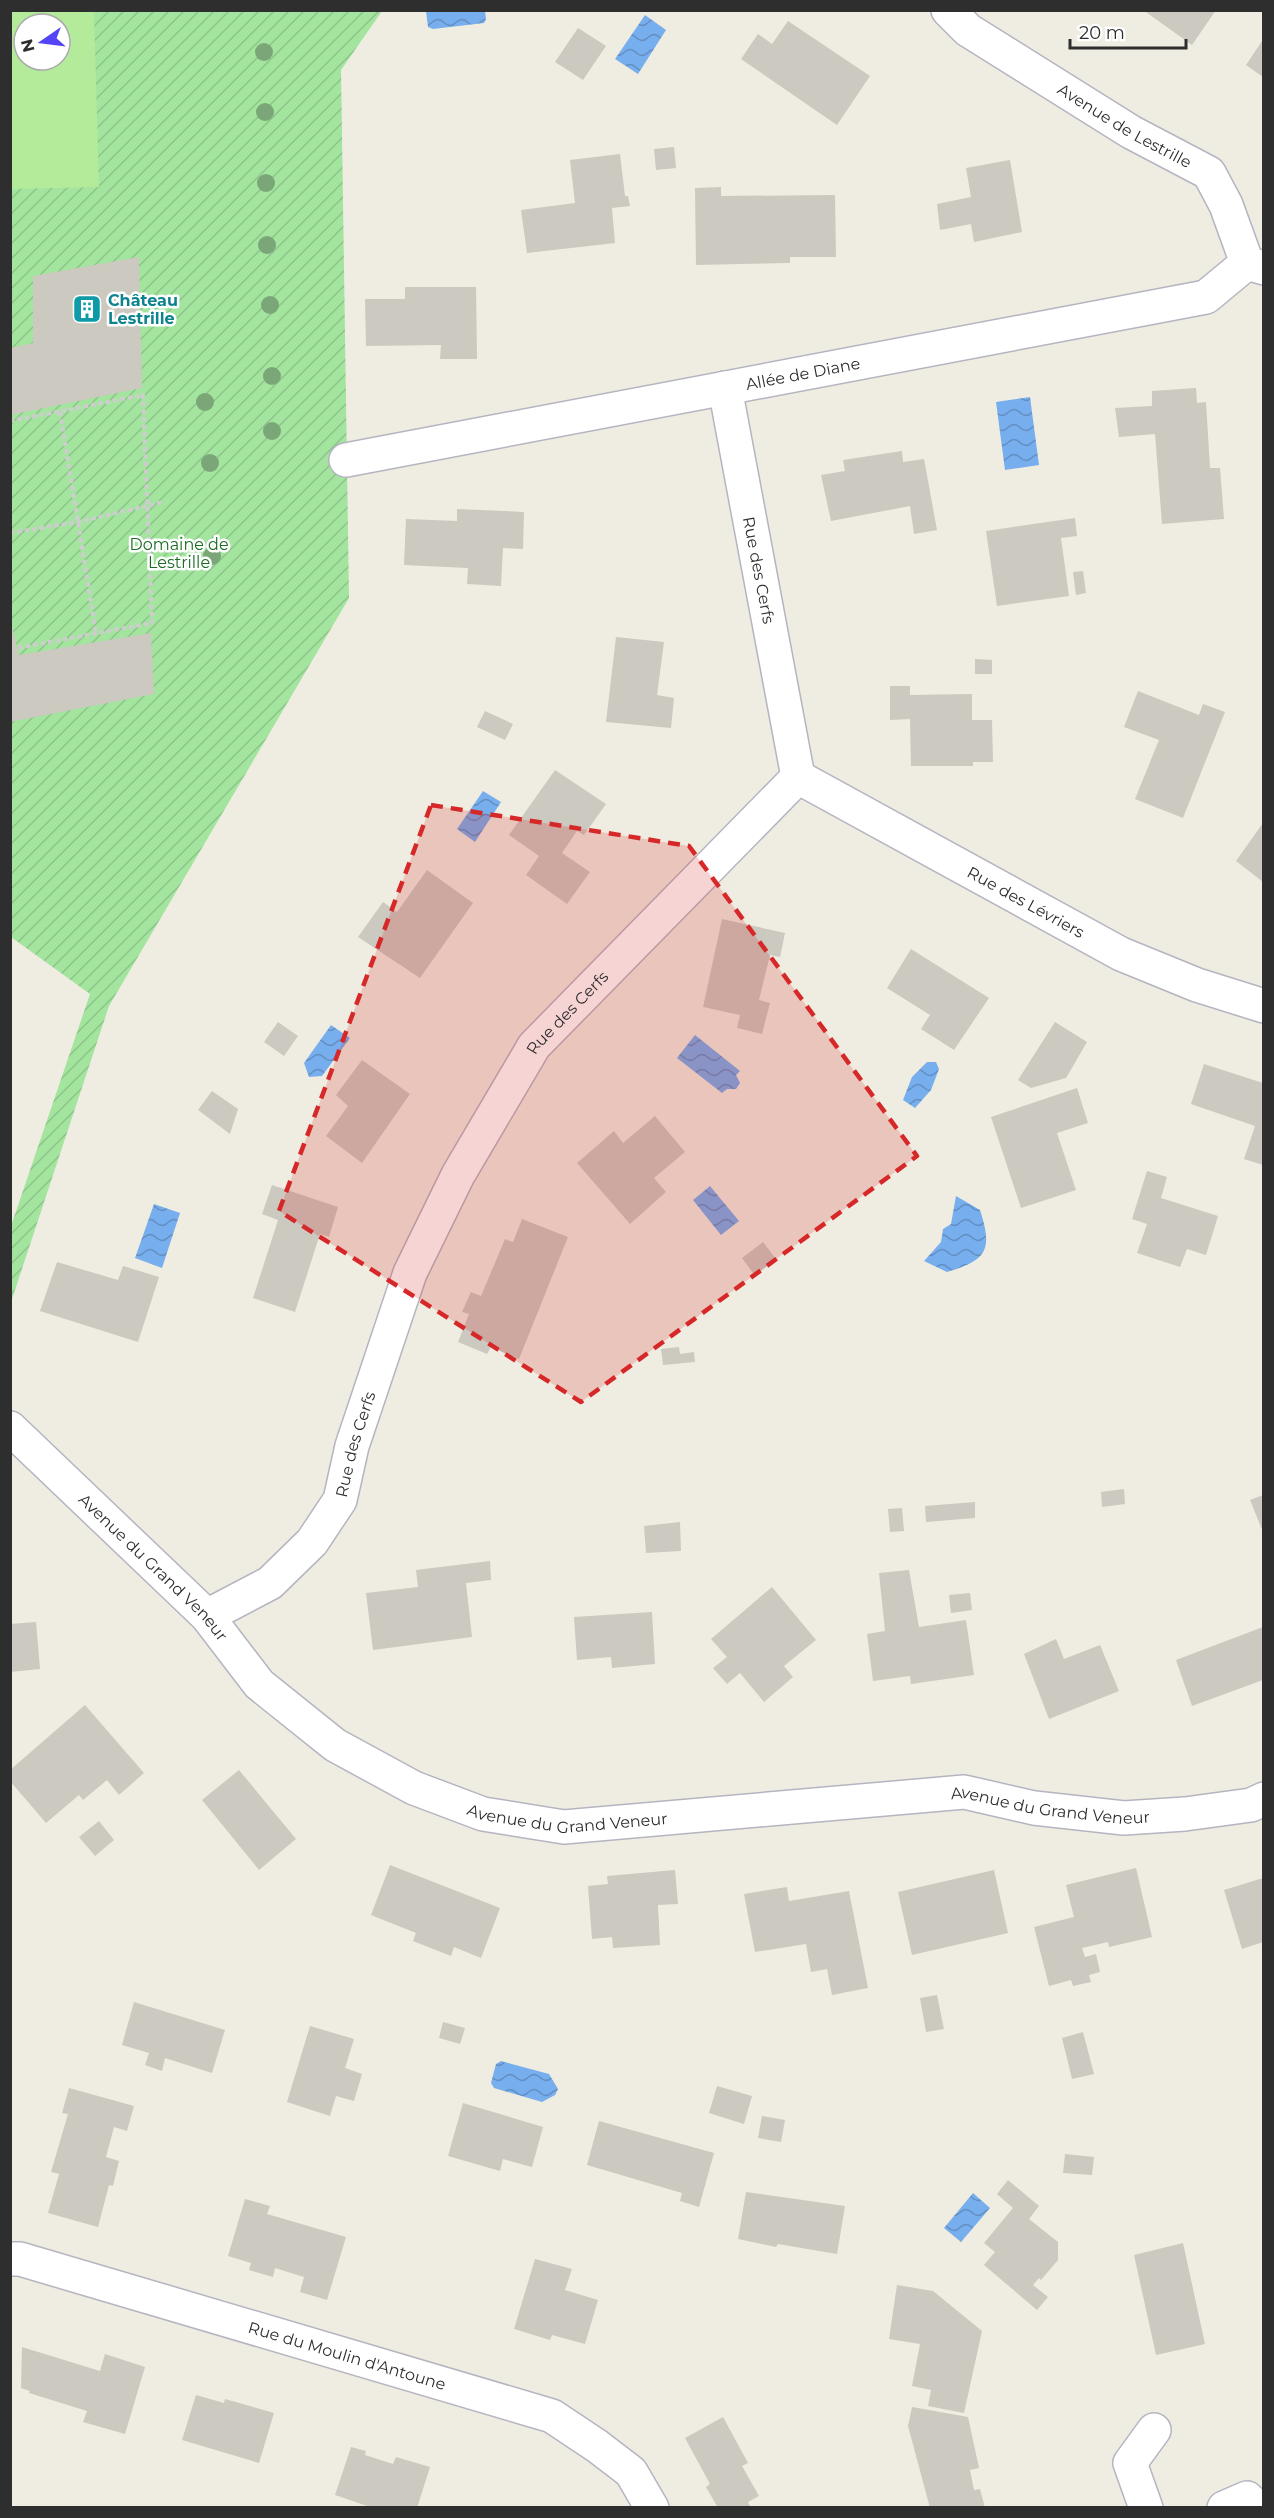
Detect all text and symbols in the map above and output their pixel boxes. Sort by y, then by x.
north arrow [12,12,72,72]
scale bar [1070,12,1186,50]
text: 20 m [1079,22,1125,44]
text: N [17,37,39,54]
street label: Avenue de Lestrille [1054,80,1195,172]
place label: Château Lestrille [108,291,178,328]
building icon: Château Lestrille [71,293,103,325]
street label: Allée de Diane [744,354,862,394]
street label: Rue des Cerfs [739,515,778,626]
park label: Domaine de Lestrille [129,535,229,572]
street label: Rue des Lévriers [964,863,1088,942]
street label: Rue des Cerfs [522,967,612,1058]
street label: Rue des Cerfs [332,1389,380,1499]
street label: Avenue du Grand Veneur [75,1490,231,1645]
street label: Avenue du Grand Veneur [950,1783,1150,1828]
street label: Avenue du Grand Veneur [465,1800,668,1838]
street label: Rue du Moulin d'Antoune [246,2318,448,2394]

